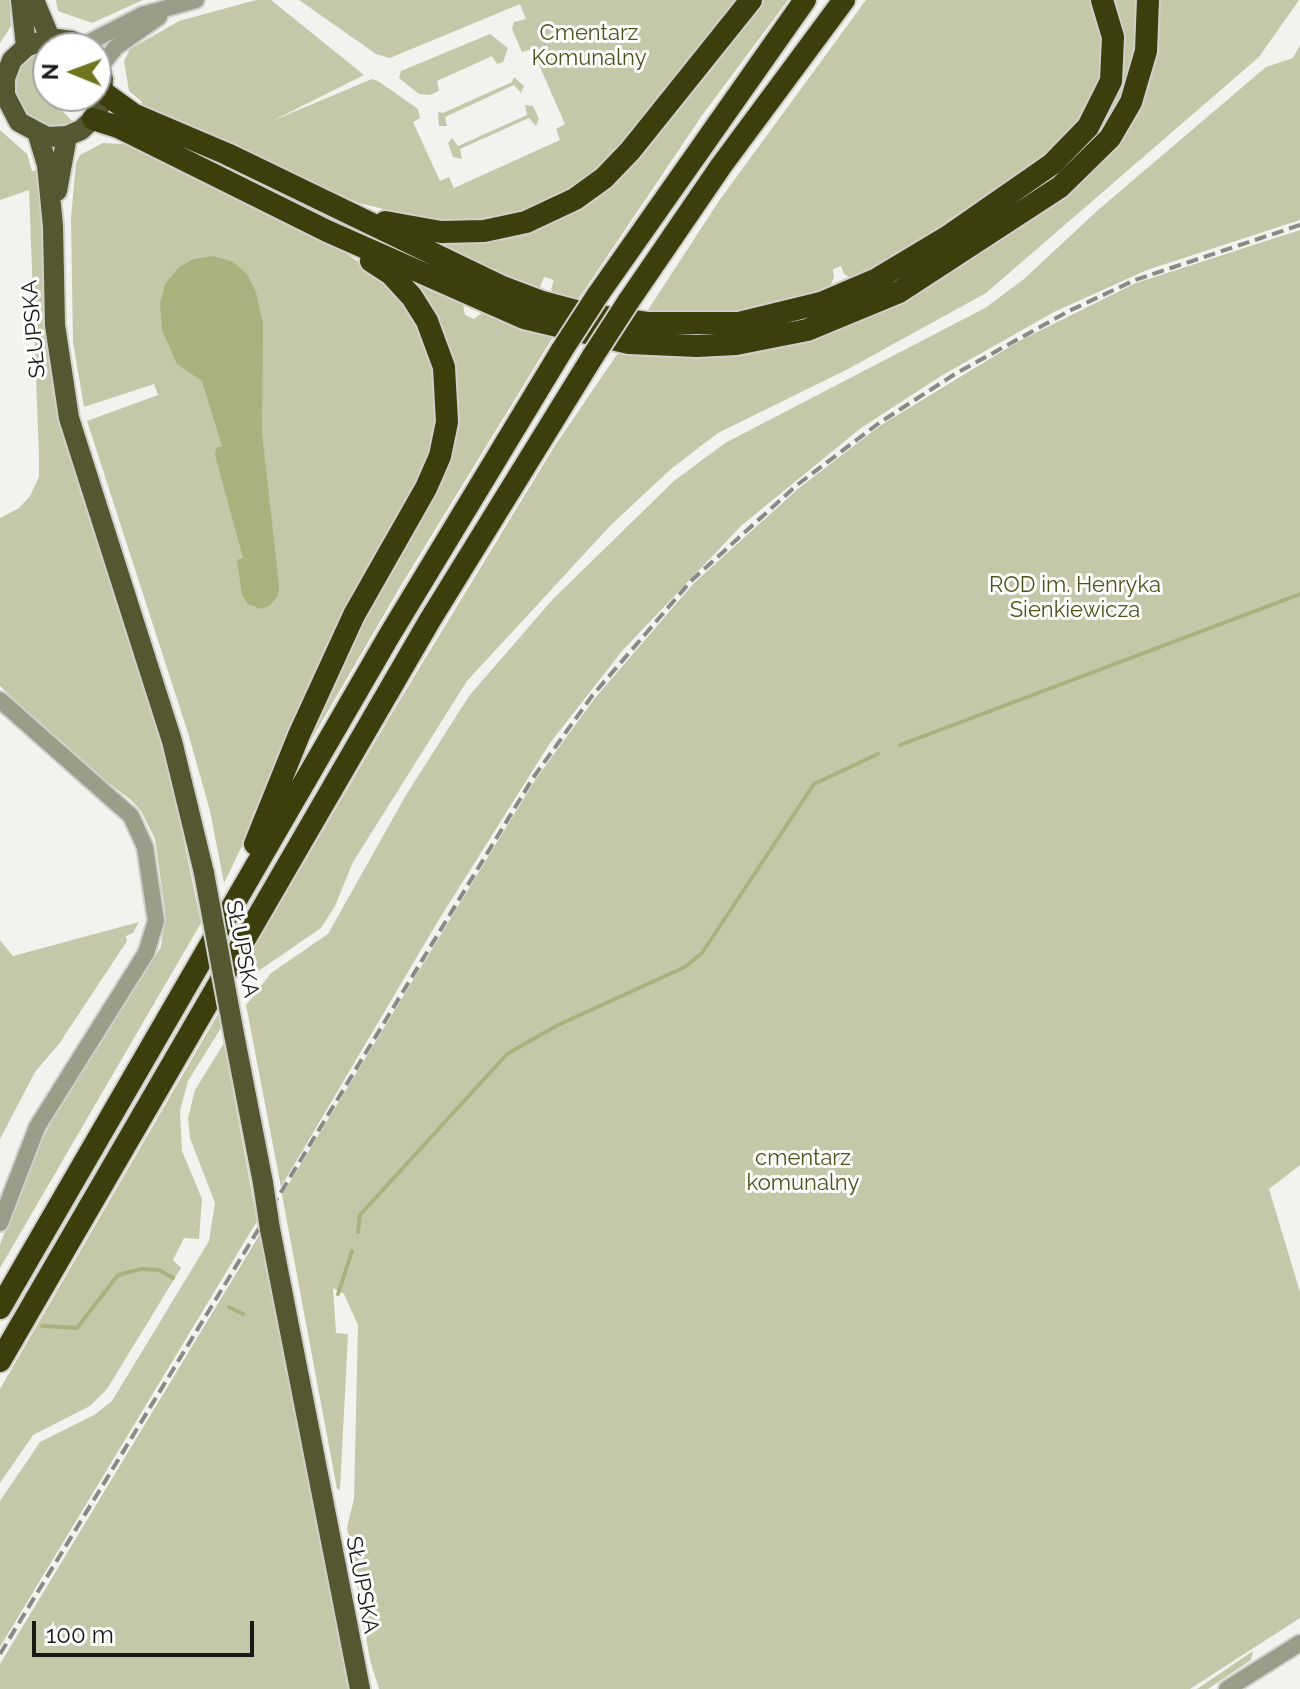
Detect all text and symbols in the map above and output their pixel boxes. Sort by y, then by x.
park label: Cmentarz Komunalny [531,20,647,72]
north arrow [32,32,112,112]
text: N [37,63,63,80]
street label: SŁUPSKA [17,279,51,379]
park label: ROD im. Henryka Sienkiewicza [989,572,1161,624]
street label: SŁUPSKA [220,898,264,1000]
park label: cmentarz komunalny [747,1145,859,1196]
street label: SŁUPSKA [340,1534,384,1636]
scale bar [36,1605,258,1655]
text: 100 m [46,1620,114,1649]

